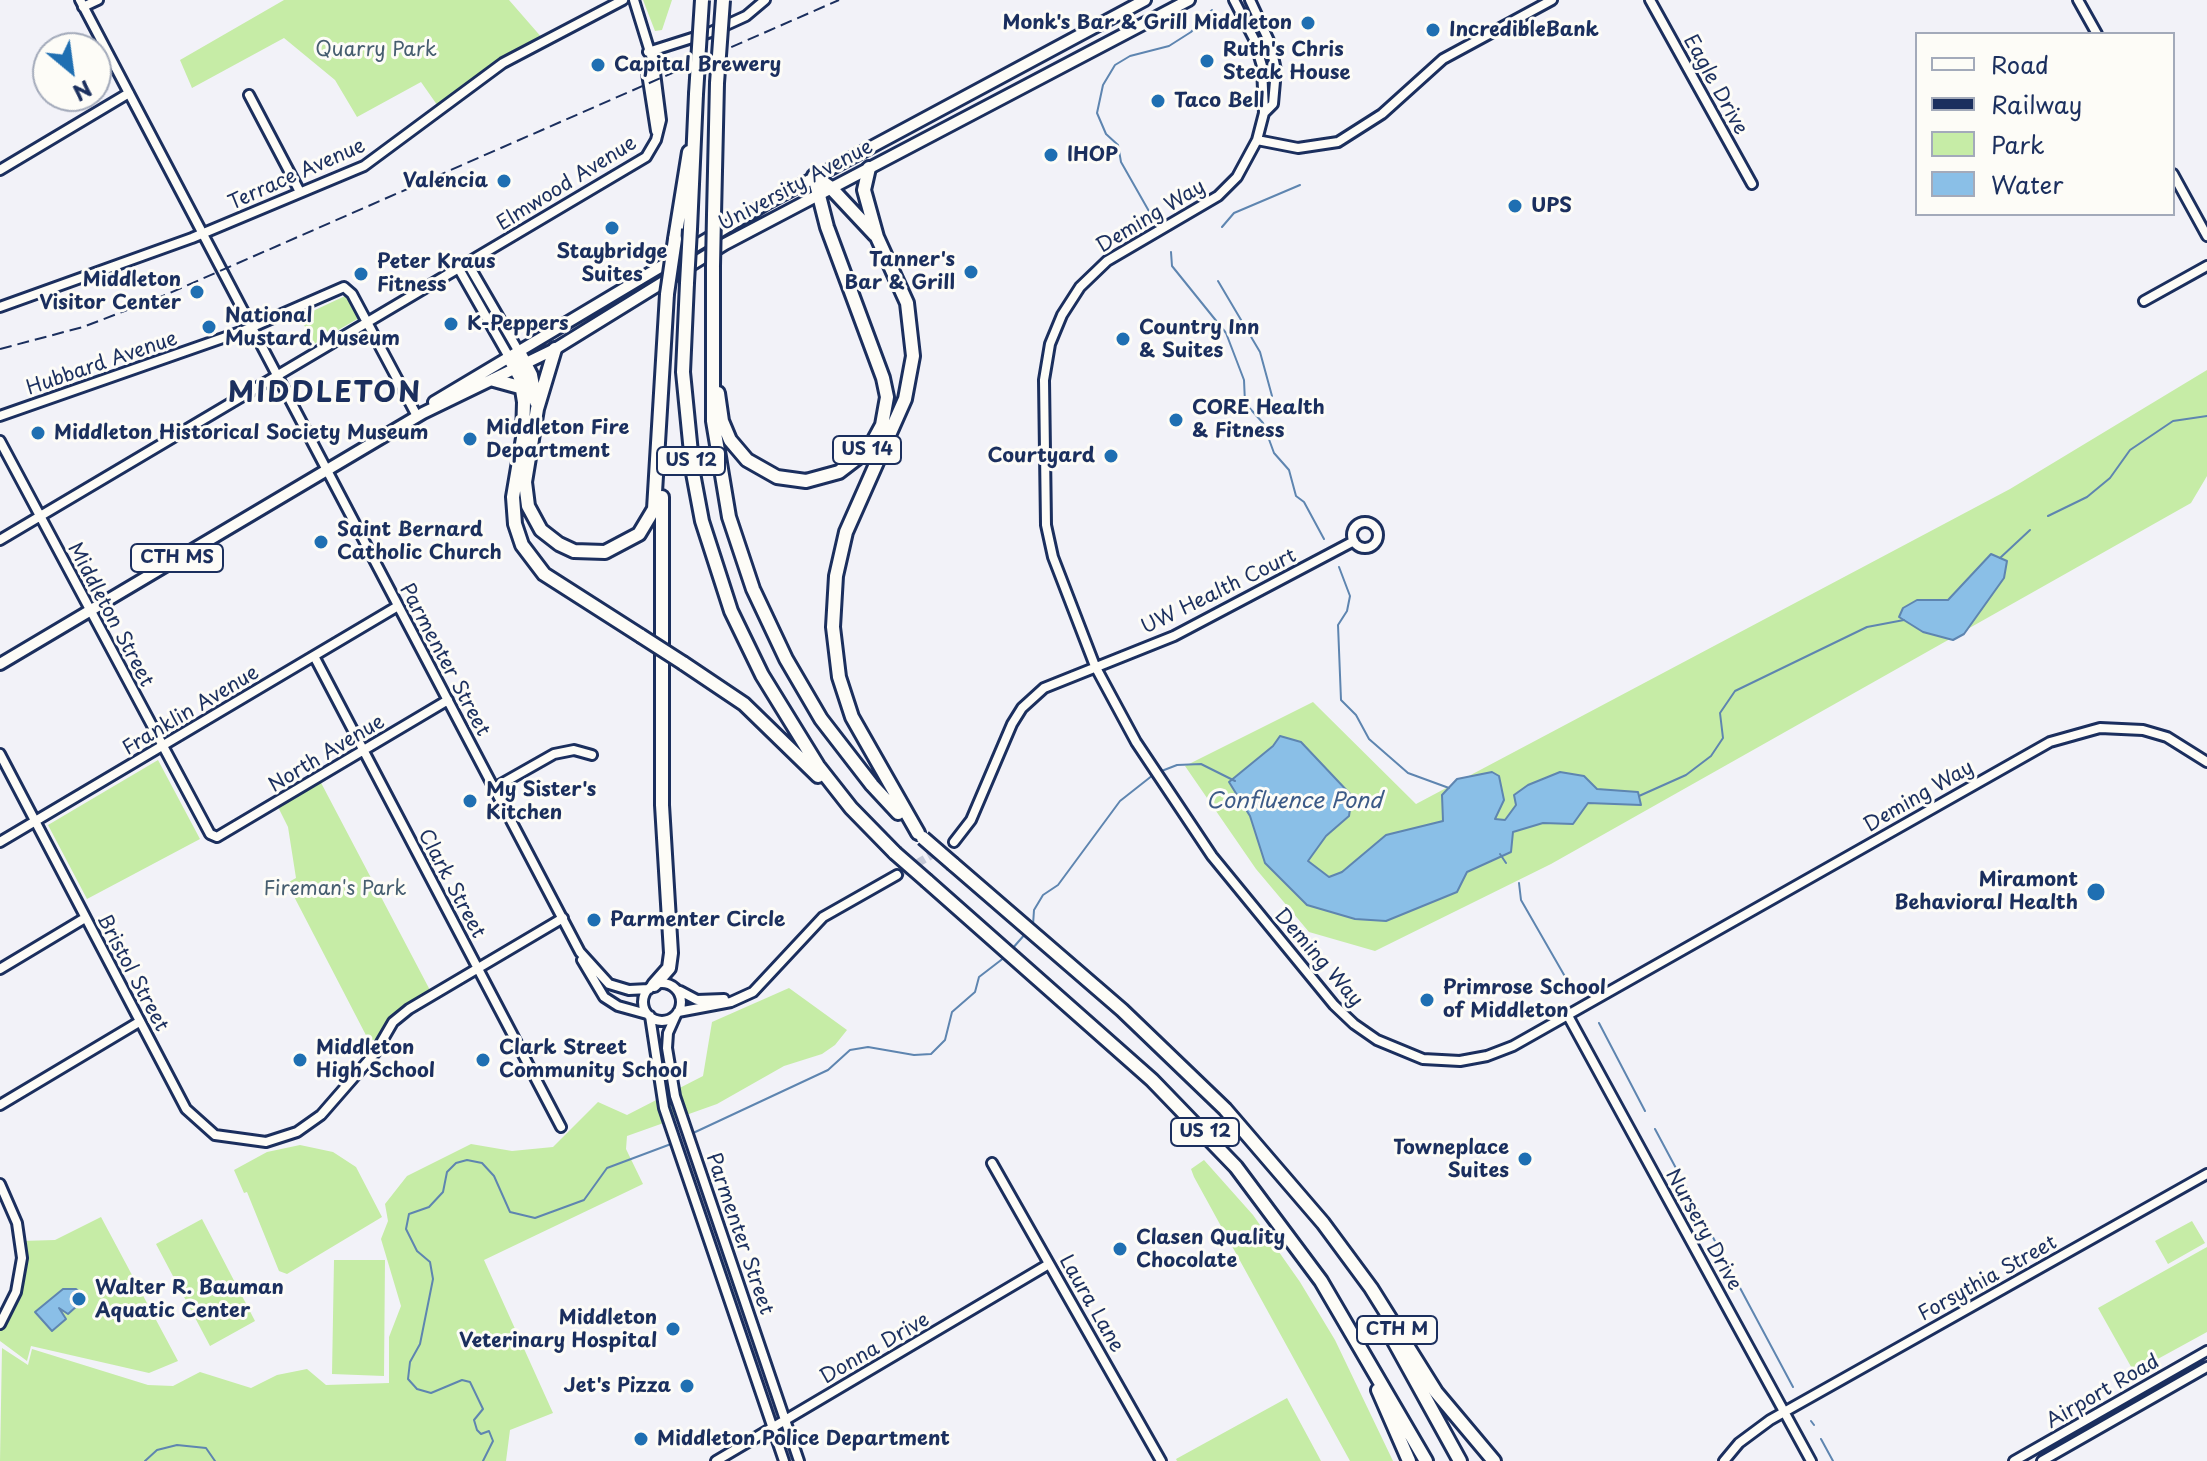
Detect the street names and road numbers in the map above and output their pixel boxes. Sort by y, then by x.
street label: Eagle Drive [1678,31,1752,139]
street label: Elmwood Avenue [493,131,641,237]
street label: Terrace Avenue [225,134,369,216]
street label: University Avenue [715,135,877,237]
street label: Deming Way [1092,175,1210,259]
street label: Hubbard Avenue [23,327,181,401]
road number: US 14 [833,436,901,464]
road number: US 12 [657,447,725,475]
street label: Middleton Street [62,539,158,691]
road number: CTH MS [131,544,223,572]
street label: UW Health Court [1138,544,1300,640]
street label: Parmenter Street [394,579,494,741]
street label: Franklin Avenue [119,661,263,761]
street label: North Avenue [265,710,389,798]
street label: Deming Way [1860,756,1978,838]
street label: Clark Street [412,825,490,943]
street label: Deming Way [1269,904,1367,1012]
street label: Bristol Street [91,910,173,1036]
road number: US 12 [1171,1118,1239,1146]
street label: Parmenter Street [700,1150,778,1318]
street label: Nursery Drive [1660,1165,1746,1295]
street label: Forsythia Street [1915,1231,2061,1327]
street label: Laura Lane [1053,1251,1129,1357]
street label: Donna Drive [816,1308,934,1390]
road number: CTH M [1357,1316,1437,1344]
street label: Airport Road [2042,1350,2164,1434]

